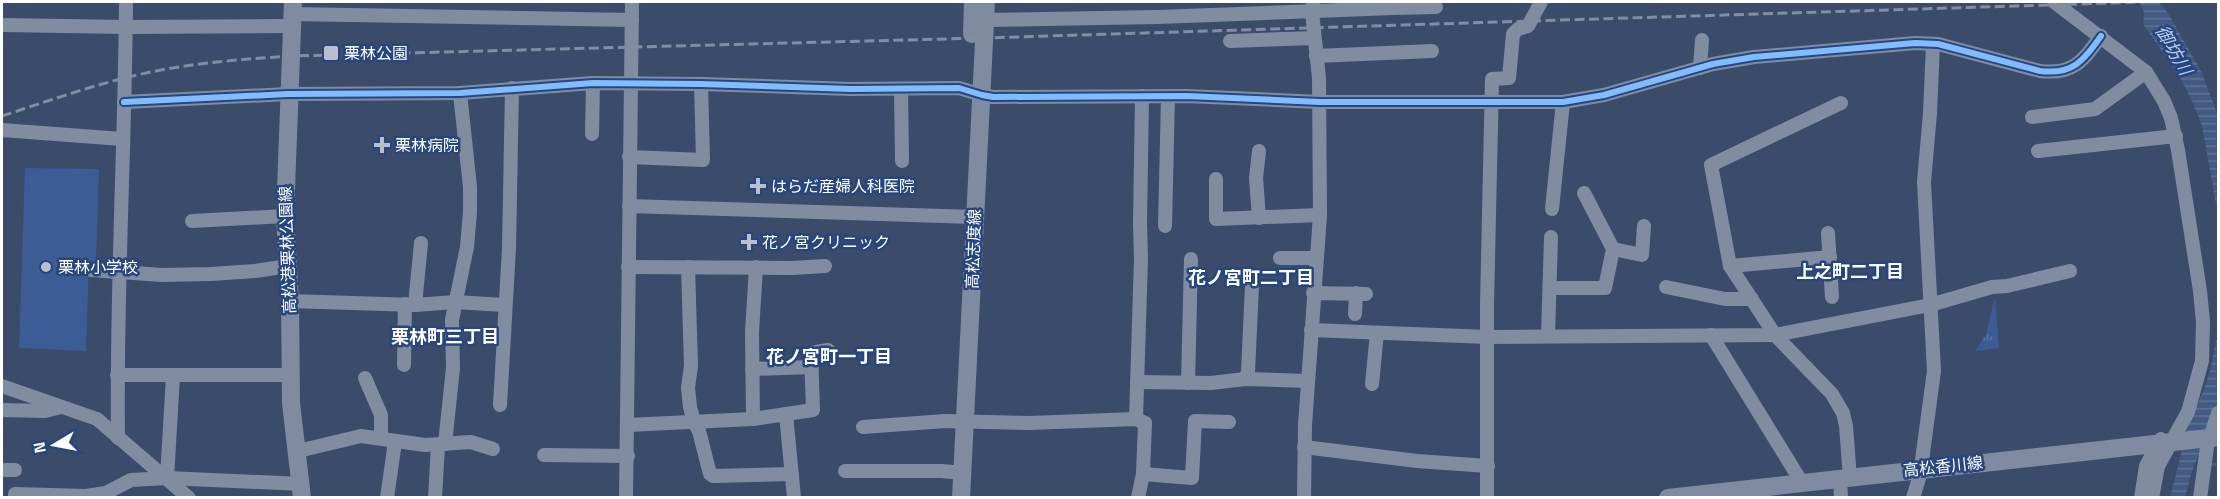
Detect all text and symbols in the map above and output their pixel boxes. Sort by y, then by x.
water label: 御坊川 [2149,20,2200,82]
place label: 栗林公園 [344,41,408,65]
marker: 栗林公園 [322,44,340,62]
place label: 栗林病院 [395,133,459,157]
marker: 栗林病院 [373,136,391,154]
place label: はらだ産婦人科医院 [771,174,915,198]
marker: はらだ産婦人科医院 [749,177,767,195]
street label: 高松港栗林公園線 [273,186,301,314]
street label: 高松志度線 [960,209,986,289]
place label: 花ノ宮クリニック [762,230,890,254]
marker: 花ノ宮クリニック [740,233,758,251]
place label: 栗林小学校 [58,255,138,279]
district label: 上之町二丁目 [1796,258,1904,285]
marker: 栗林小学校 [39,260,53,274]
district label: 花ノ宮町二丁目 [1188,264,1314,291]
district label: 栗林町三丁目 [391,323,499,350]
district label: 花ノ宮町一丁目 [766,343,892,370]
north arrow [24,415,84,475]
text: N [26,440,52,455]
street label: 高松香川線 [1902,450,1984,482]

